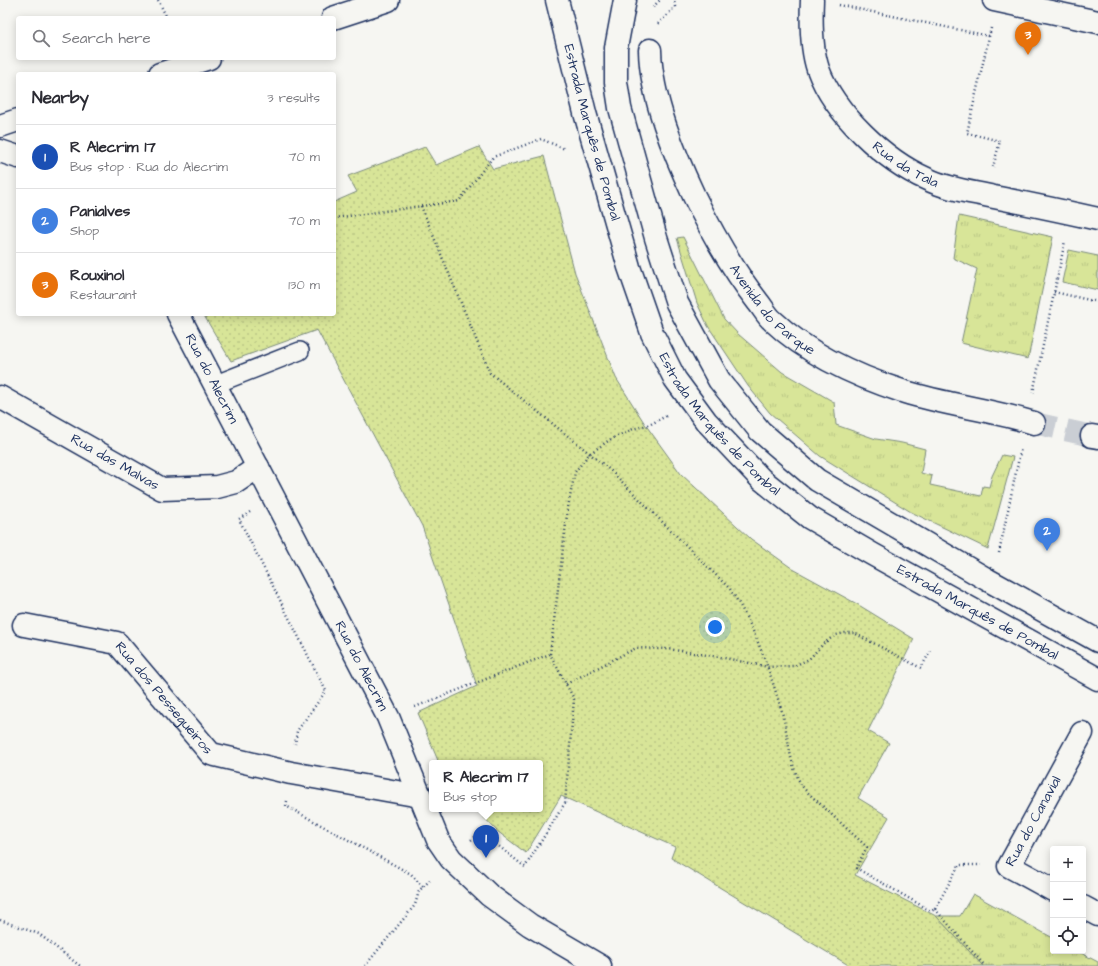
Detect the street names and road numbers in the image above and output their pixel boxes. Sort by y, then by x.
street label: Estrada Marquês de Pombal [558,42,625,223]
street label: Rua da Tala [868,137,941,193]
street label: Avenida do Parque [724,260,819,360]
street label: Rua do Alecrim [180,330,243,427]
street label: Estrada Marquês de Pombal [654,350,784,501]
street label: Rua das Malvas [67,429,163,495]
street label: Estrada Marquês de Pombal [893,560,1062,665]
street label: Rua do Alecrim [330,618,393,715]
street label: Rua dos Pessegueiros [110,637,217,759]
street label: Rua do Canavial [1001,773,1066,870]

